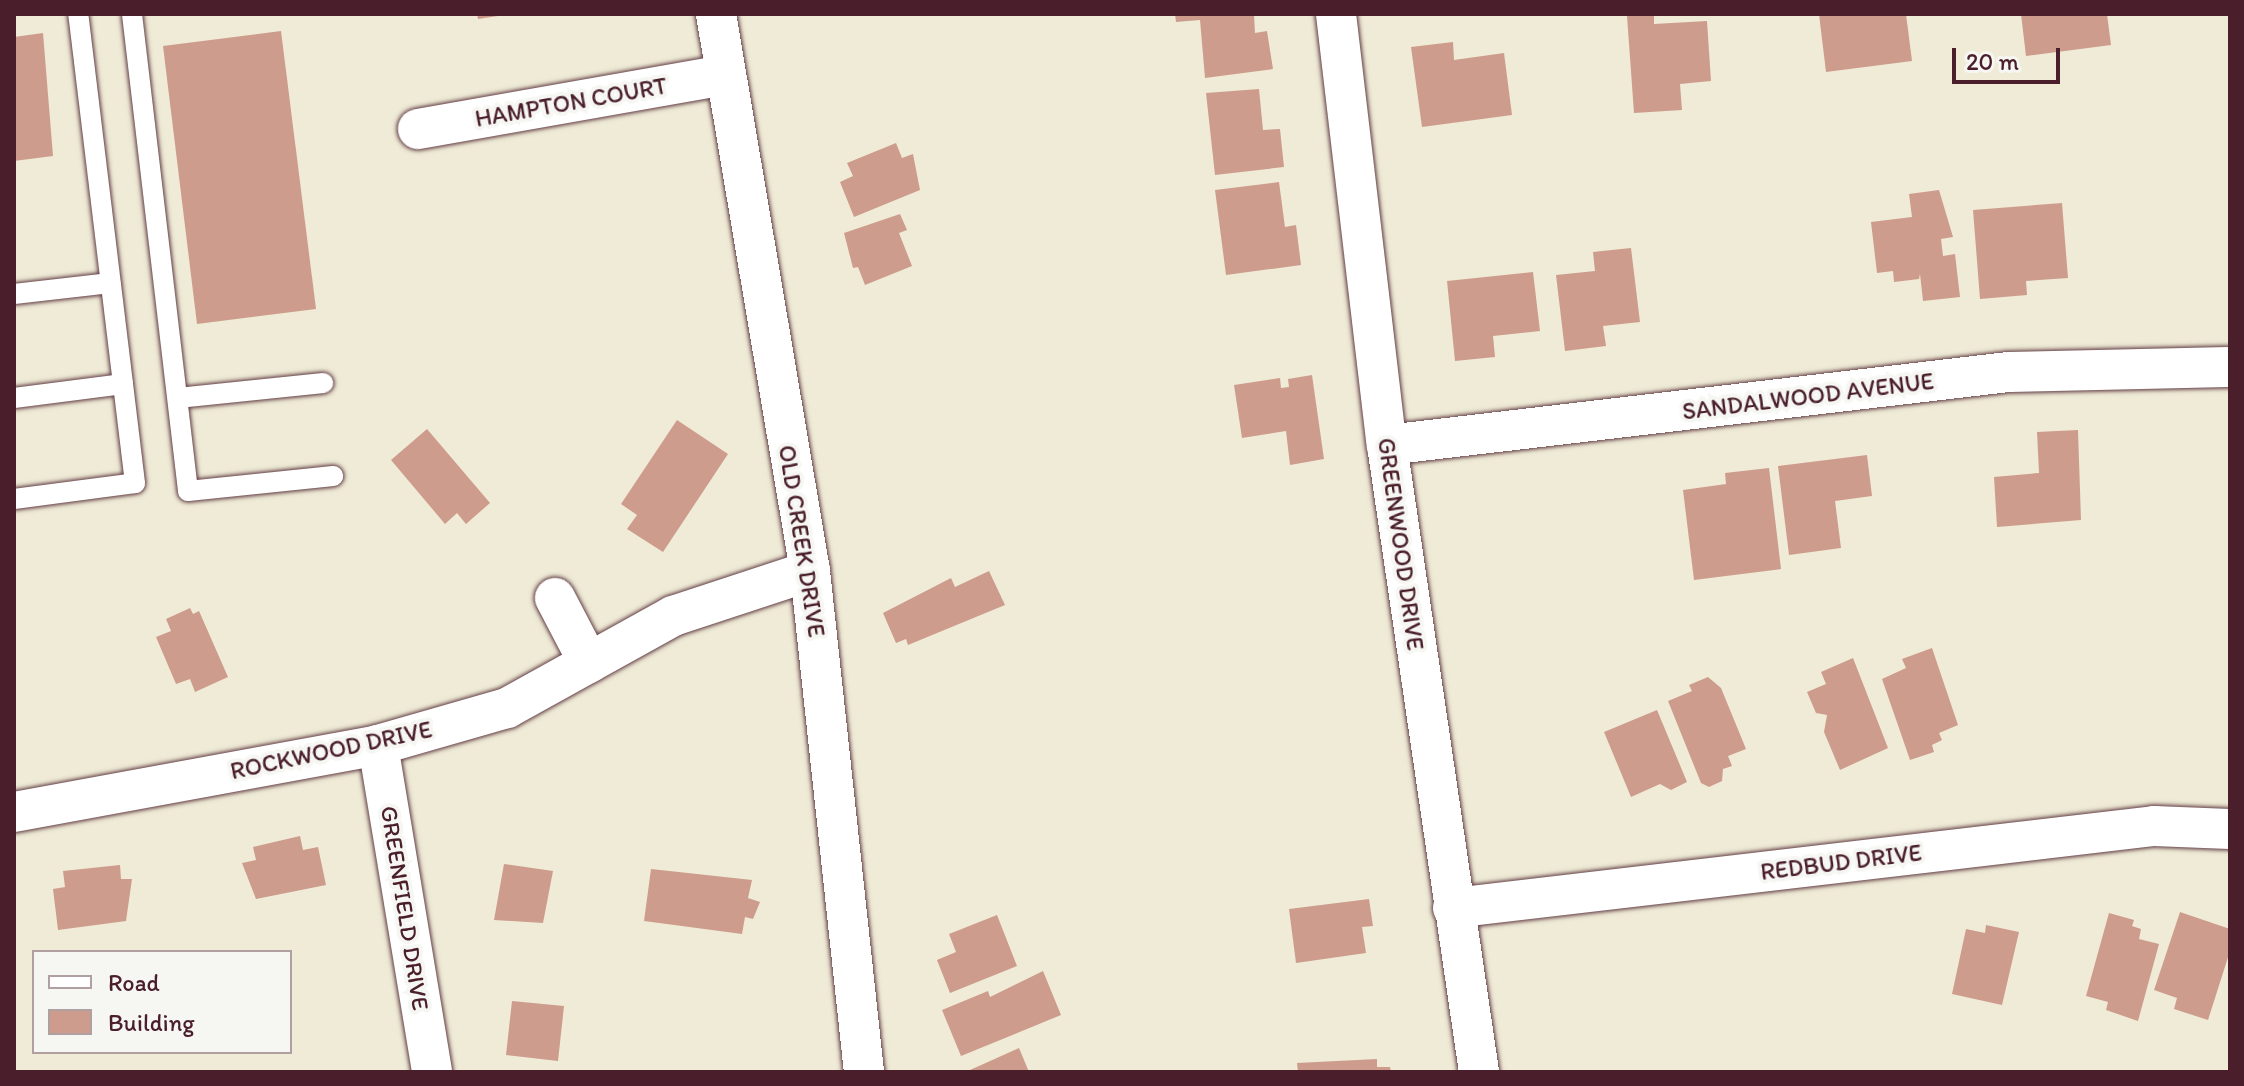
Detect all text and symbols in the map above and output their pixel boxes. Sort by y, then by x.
scale bar [1956,32,2064,82]
text: 20 m [1966,47,2019,76]
street label: HAMPTON COURT [473,71,669,133]
street label: SANDALWOOD AVENUE [1681,366,1935,426]
street label: GREENWOOD DRIVE [1372,434,1430,654]
street label: OLD CREEK DRIVE [773,442,831,640]
street label: ROCKWOOD DRIVE [227,715,435,785]
street label: GREENFIELD DRIVE [374,802,436,1014]
street label: REDBUD DRIVE [1758,838,1924,886]
legend [32,950,292,1054]
text: Road [108,968,160,997]
text: Building [108,1008,195,1037]

